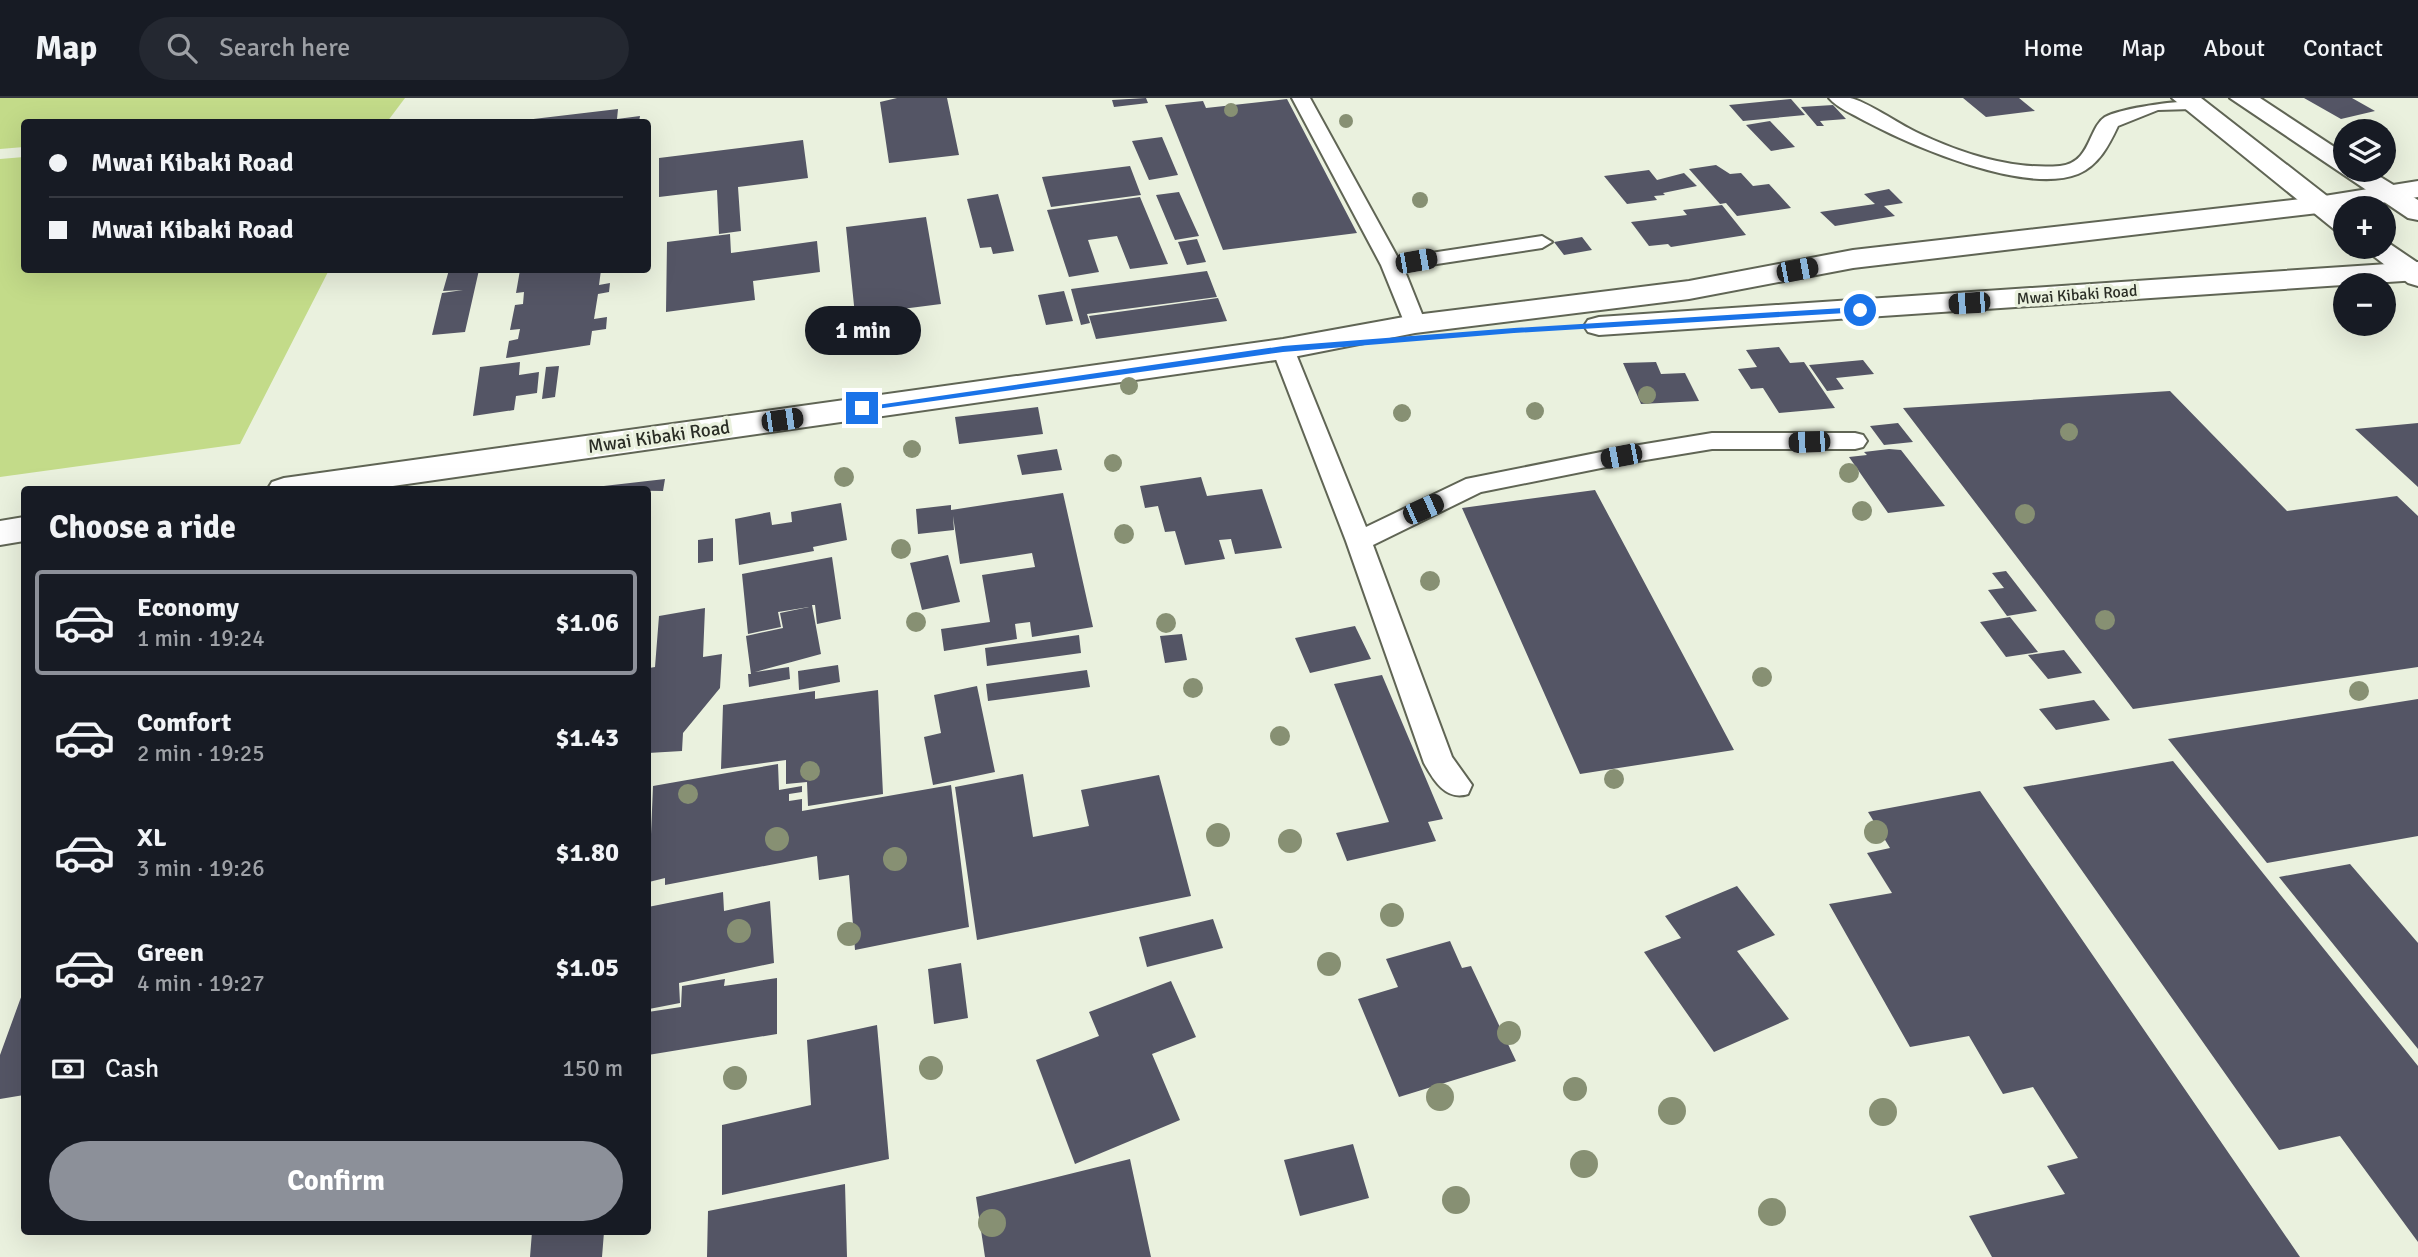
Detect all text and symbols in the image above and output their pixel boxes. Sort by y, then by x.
search box [139,17,629,80]
text: Map [35,28,97,69]
icon: search [163,29,201,67]
text: Search here [219,32,350,64]
text: Home [2023,33,2083,63]
text: Map [2121,33,2166,63]
text: About [2204,33,2265,63]
text: Contact [2303,33,2383,63]
map controls [2333,119,2396,336]
button: layers [2333,119,2396,182]
text: Mwai Kibaki Road [91,147,294,179]
button: + [2333,196,2396,259]
text: Mwai Kibaki Road [91,214,294,246]
car [1394,247,1439,275]
car [1775,256,1820,284]
button: − [2333,273,2396,336]
street label: Mwai Kibaki Road [2016,281,2138,309]
car [1948,291,1991,315]
route start [1844,294,1876,326]
callout: 1 min [804,306,920,356]
text: 1 min [835,316,891,345]
route end [846,392,878,424]
car [760,407,805,433]
street label: Mwai Kibaki Road [586,415,732,459]
car [1788,431,1831,453]
car [1599,442,1644,470]
car [1400,491,1447,527]
text: Choose a ride [49,508,236,547]
icon: car [53,591,116,654]
text: Economy [137,592,239,624]
text: $1.06 [555,607,619,639]
text: 1 min · 19:24 [137,624,265,653]
icon: car [53,706,116,769]
text: Comfort [137,707,231,739]
text: $1.43 [555,722,619,754]
text: 2 min · 19:25 [137,739,265,768]
icon: car [53,821,116,884]
text: XL [137,822,167,854]
text: $1.80 [555,837,619,869]
text: 3 min · 19:26 [137,854,265,883]
icon: car [53,936,116,999]
text: Green [137,937,204,969]
text: $1.05 [555,952,619,984]
text: 4 min · 19:27 [137,969,265,998]
icon: cash [49,1050,87,1088]
text: Cash [105,1053,159,1085]
text: 150 m [562,1054,623,1083]
button: Confirm [49,1141,623,1221]

